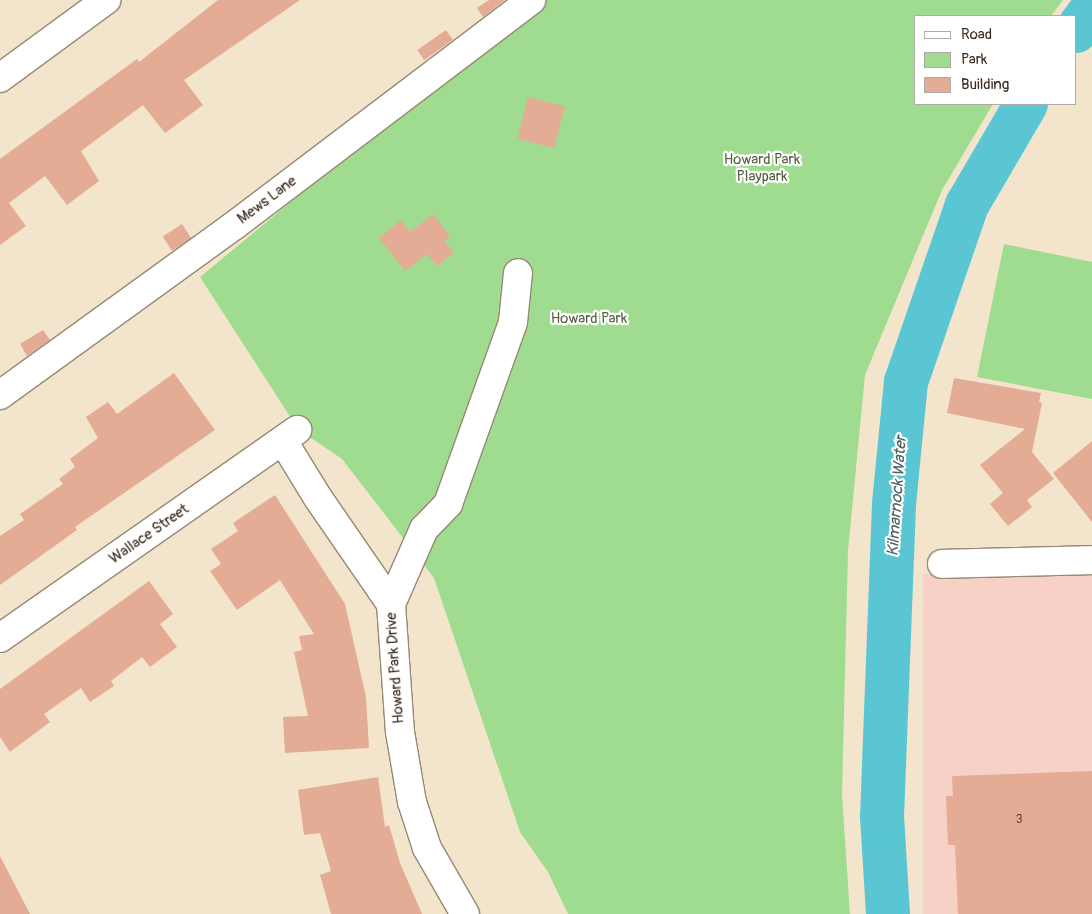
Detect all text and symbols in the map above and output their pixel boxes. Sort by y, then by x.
legend [914,15,1077,105]
text: Road [961,25,992,44]
text: Park [961,50,987,69]
text: Building [961,75,1009,94]
park label: Howard Park Playpark [724,150,800,185]
street label: Mews Lane [234,172,300,228]
park label: Howard Park [551,310,627,328]
water label: Kilmarnock Water [883,435,911,557]
street label: Wallace Street [106,500,192,568]
street label: Howard Park Drive [382,612,408,724]
house number: 3 [1016,813,1022,827]

